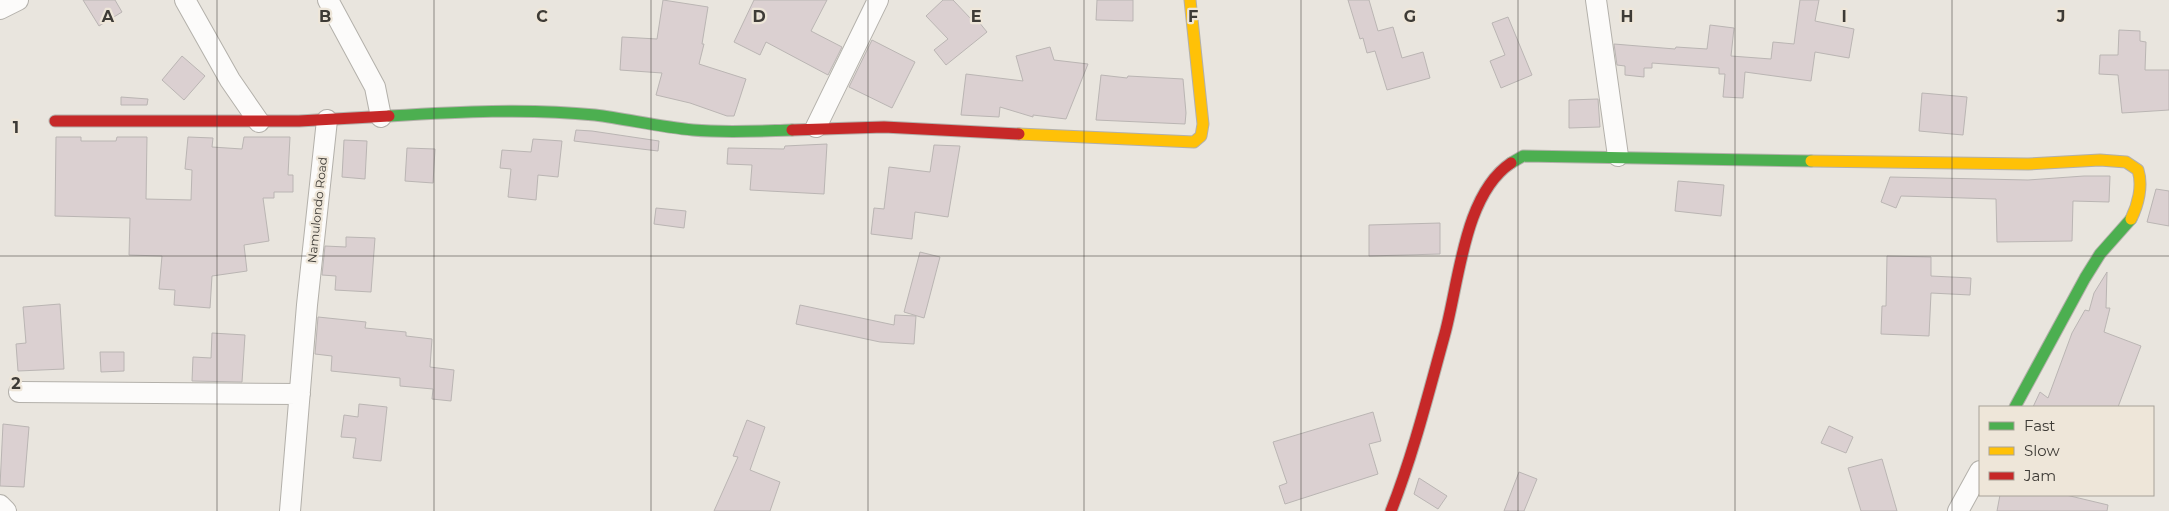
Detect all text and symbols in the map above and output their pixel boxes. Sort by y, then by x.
text: A [101,7,115,26]
text: B [319,7,331,26]
text: C [536,7,548,26]
text: D [752,7,766,26]
text: E [971,7,981,26]
text: F [1188,7,1198,26]
text: G [1404,7,1416,26]
text: H [1621,7,1633,26]
text: I [1841,7,1847,26]
text: J [2056,7,2065,26]
text: 1 [13,118,19,137]
street label: Namulondo Road [304,156,330,264]
text: 2 [11,374,21,393]
legend [1979,406,2154,496]
text: Fast [2024,416,2055,435]
text: Slow [2024,441,2060,460]
text: Jam [2023,466,2056,485]

